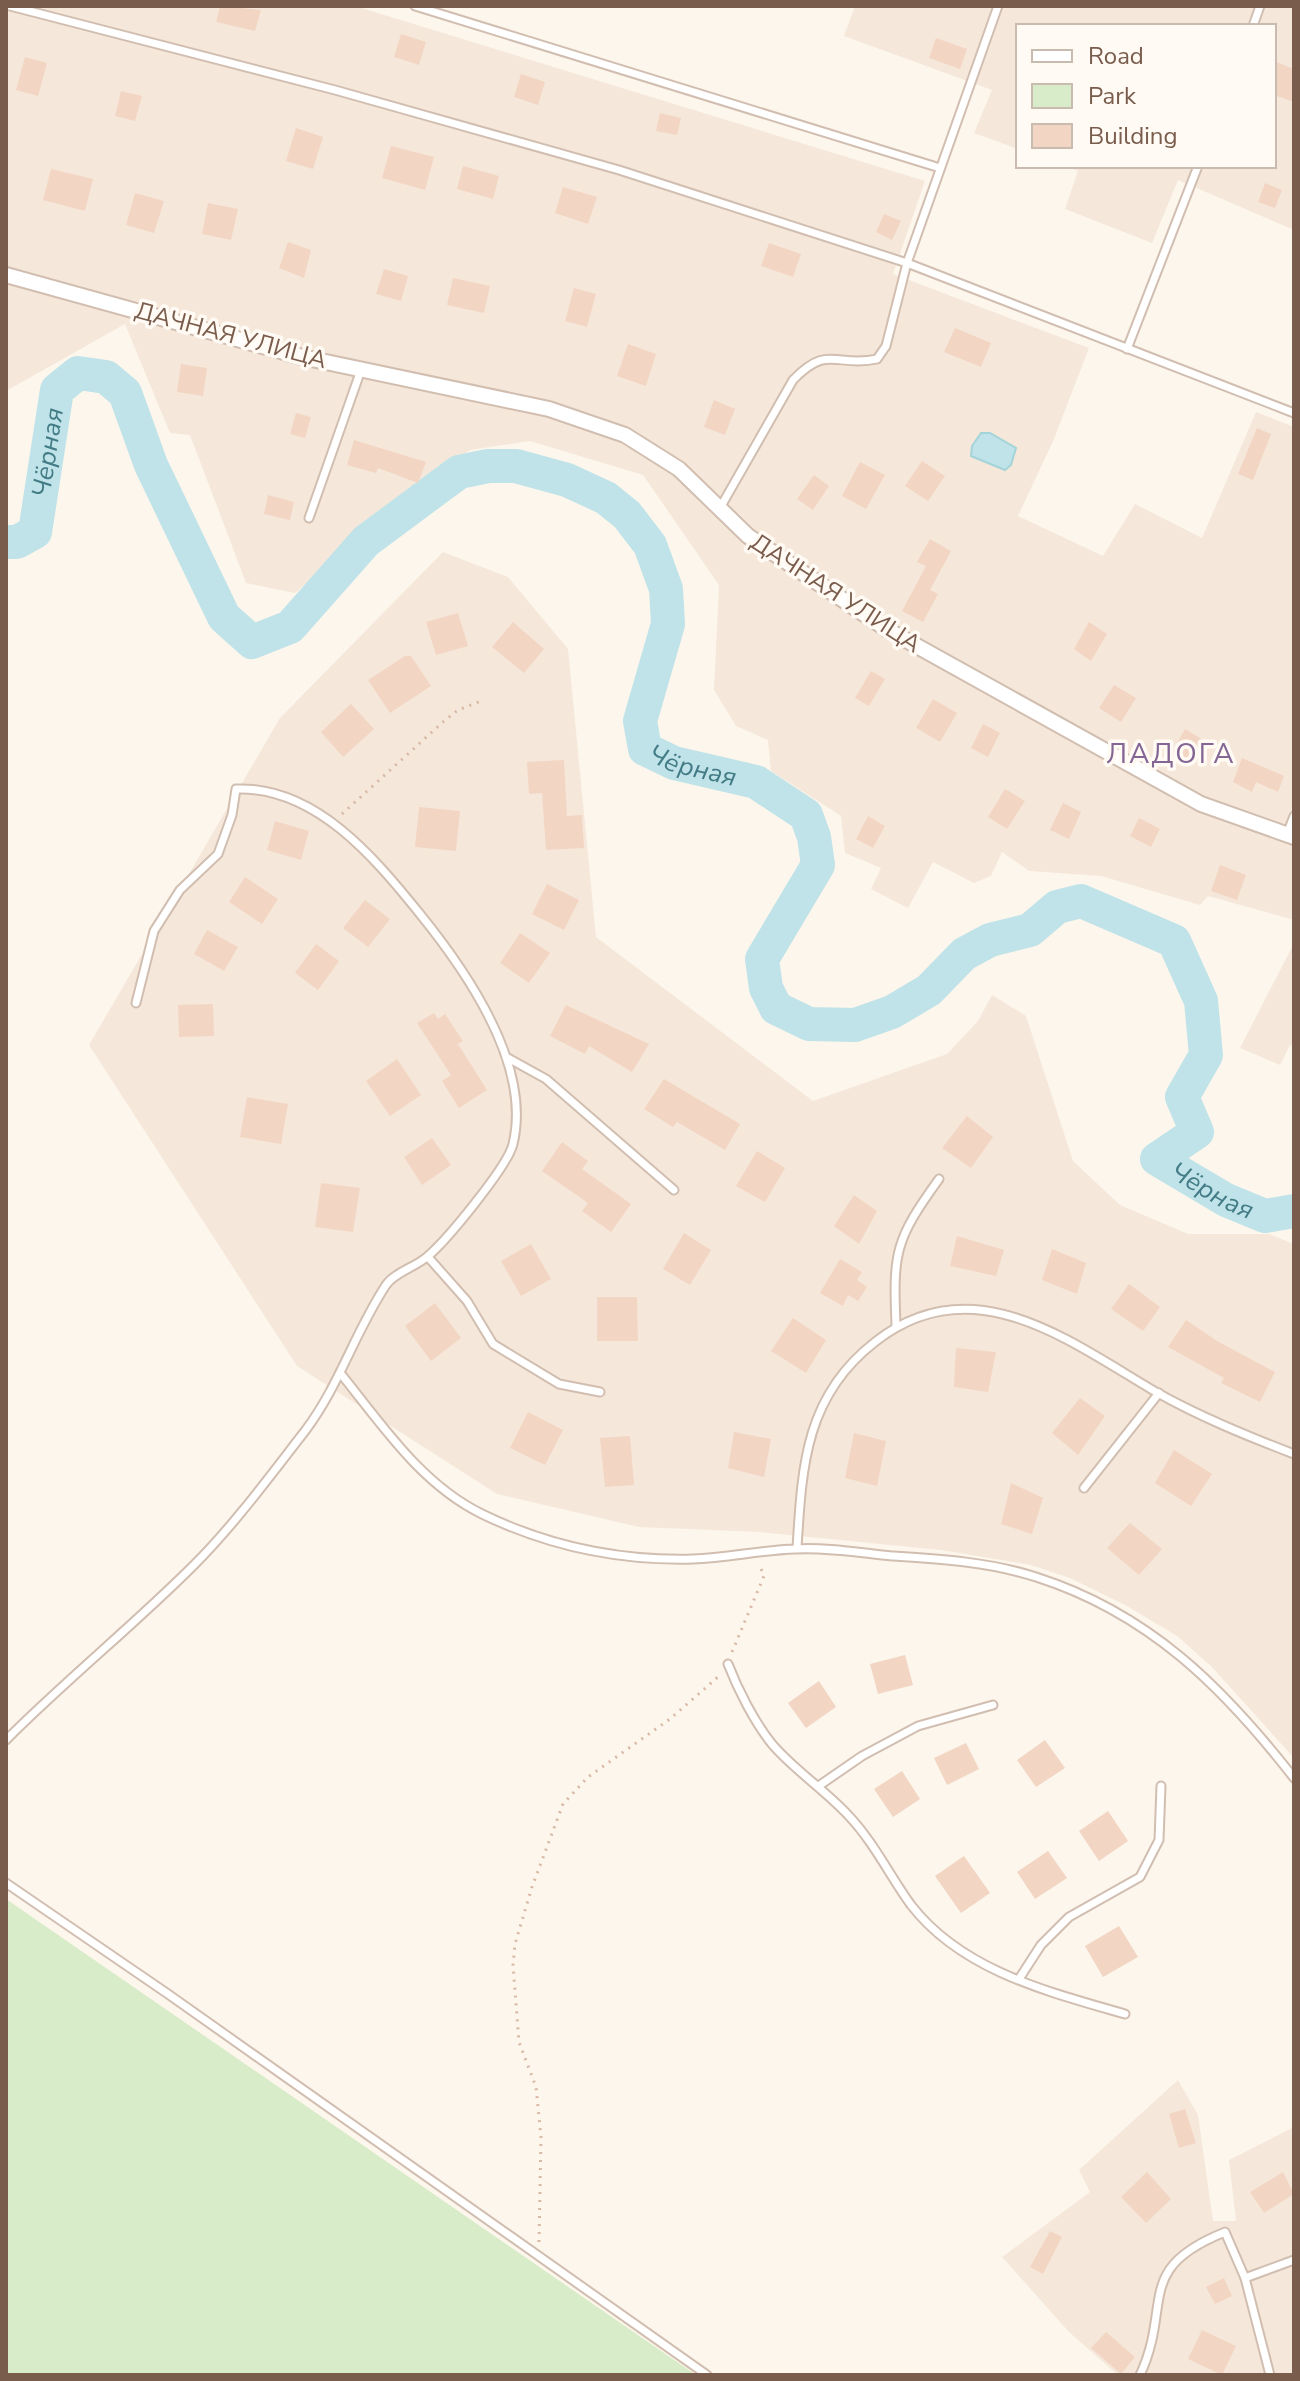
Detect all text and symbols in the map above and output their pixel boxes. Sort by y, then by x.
legend [1016,24,1276,168]
text: Road [1088,40,1144,72]
text: Park [1088,80,1137,112]
text: Building [1088,120,1178,152]
street label: ДАЧНАЯ УЛИЦА [132,294,331,376]
water label: Чёрная [23,405,72,500]
street label: ДАЧНАЯ УЛИЦА [745,526,928,660]
district label: ЛАДОГА [1106,735,1236,773]
water label: Чёрная [643,736,740,794]
water label: Чёрная [1164,1153,1259,1227]

